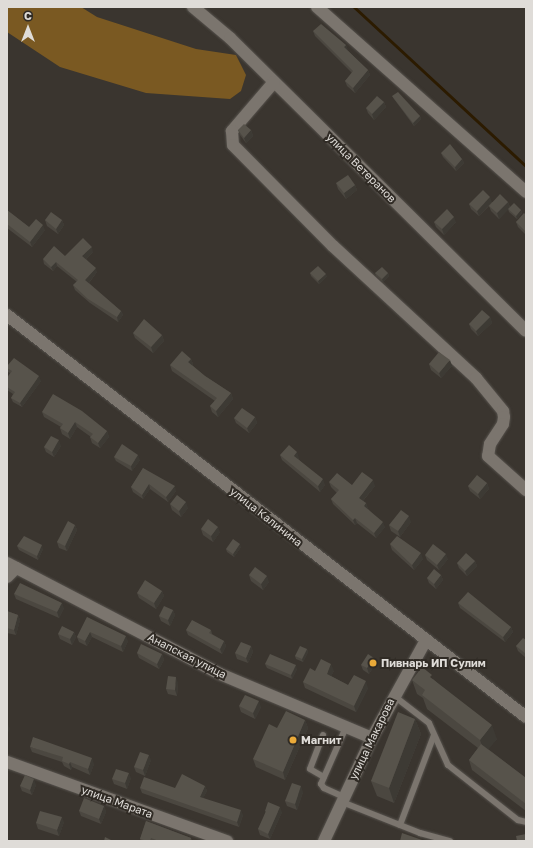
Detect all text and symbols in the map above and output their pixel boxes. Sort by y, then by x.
north arrow [8,8,48,48]
text: С [24,9,32,22]
street label: улица Ветеранов [324,131,398,205]
street label: улица Калинина [227,485,305,549]
street label: Анапская улица [145,630,229,682]
place label: Пивнарь ИП Сулим [381,656,486,670]
marker: Пивнарь ИП Сулим [368,658,378,668]
street label: улица Макарова [347,696,397,782]
place label: Магнит [301,733,341,747]
marker: Магнит [288,735,298,745]
street label: улица Марата [80,783,154,821]

